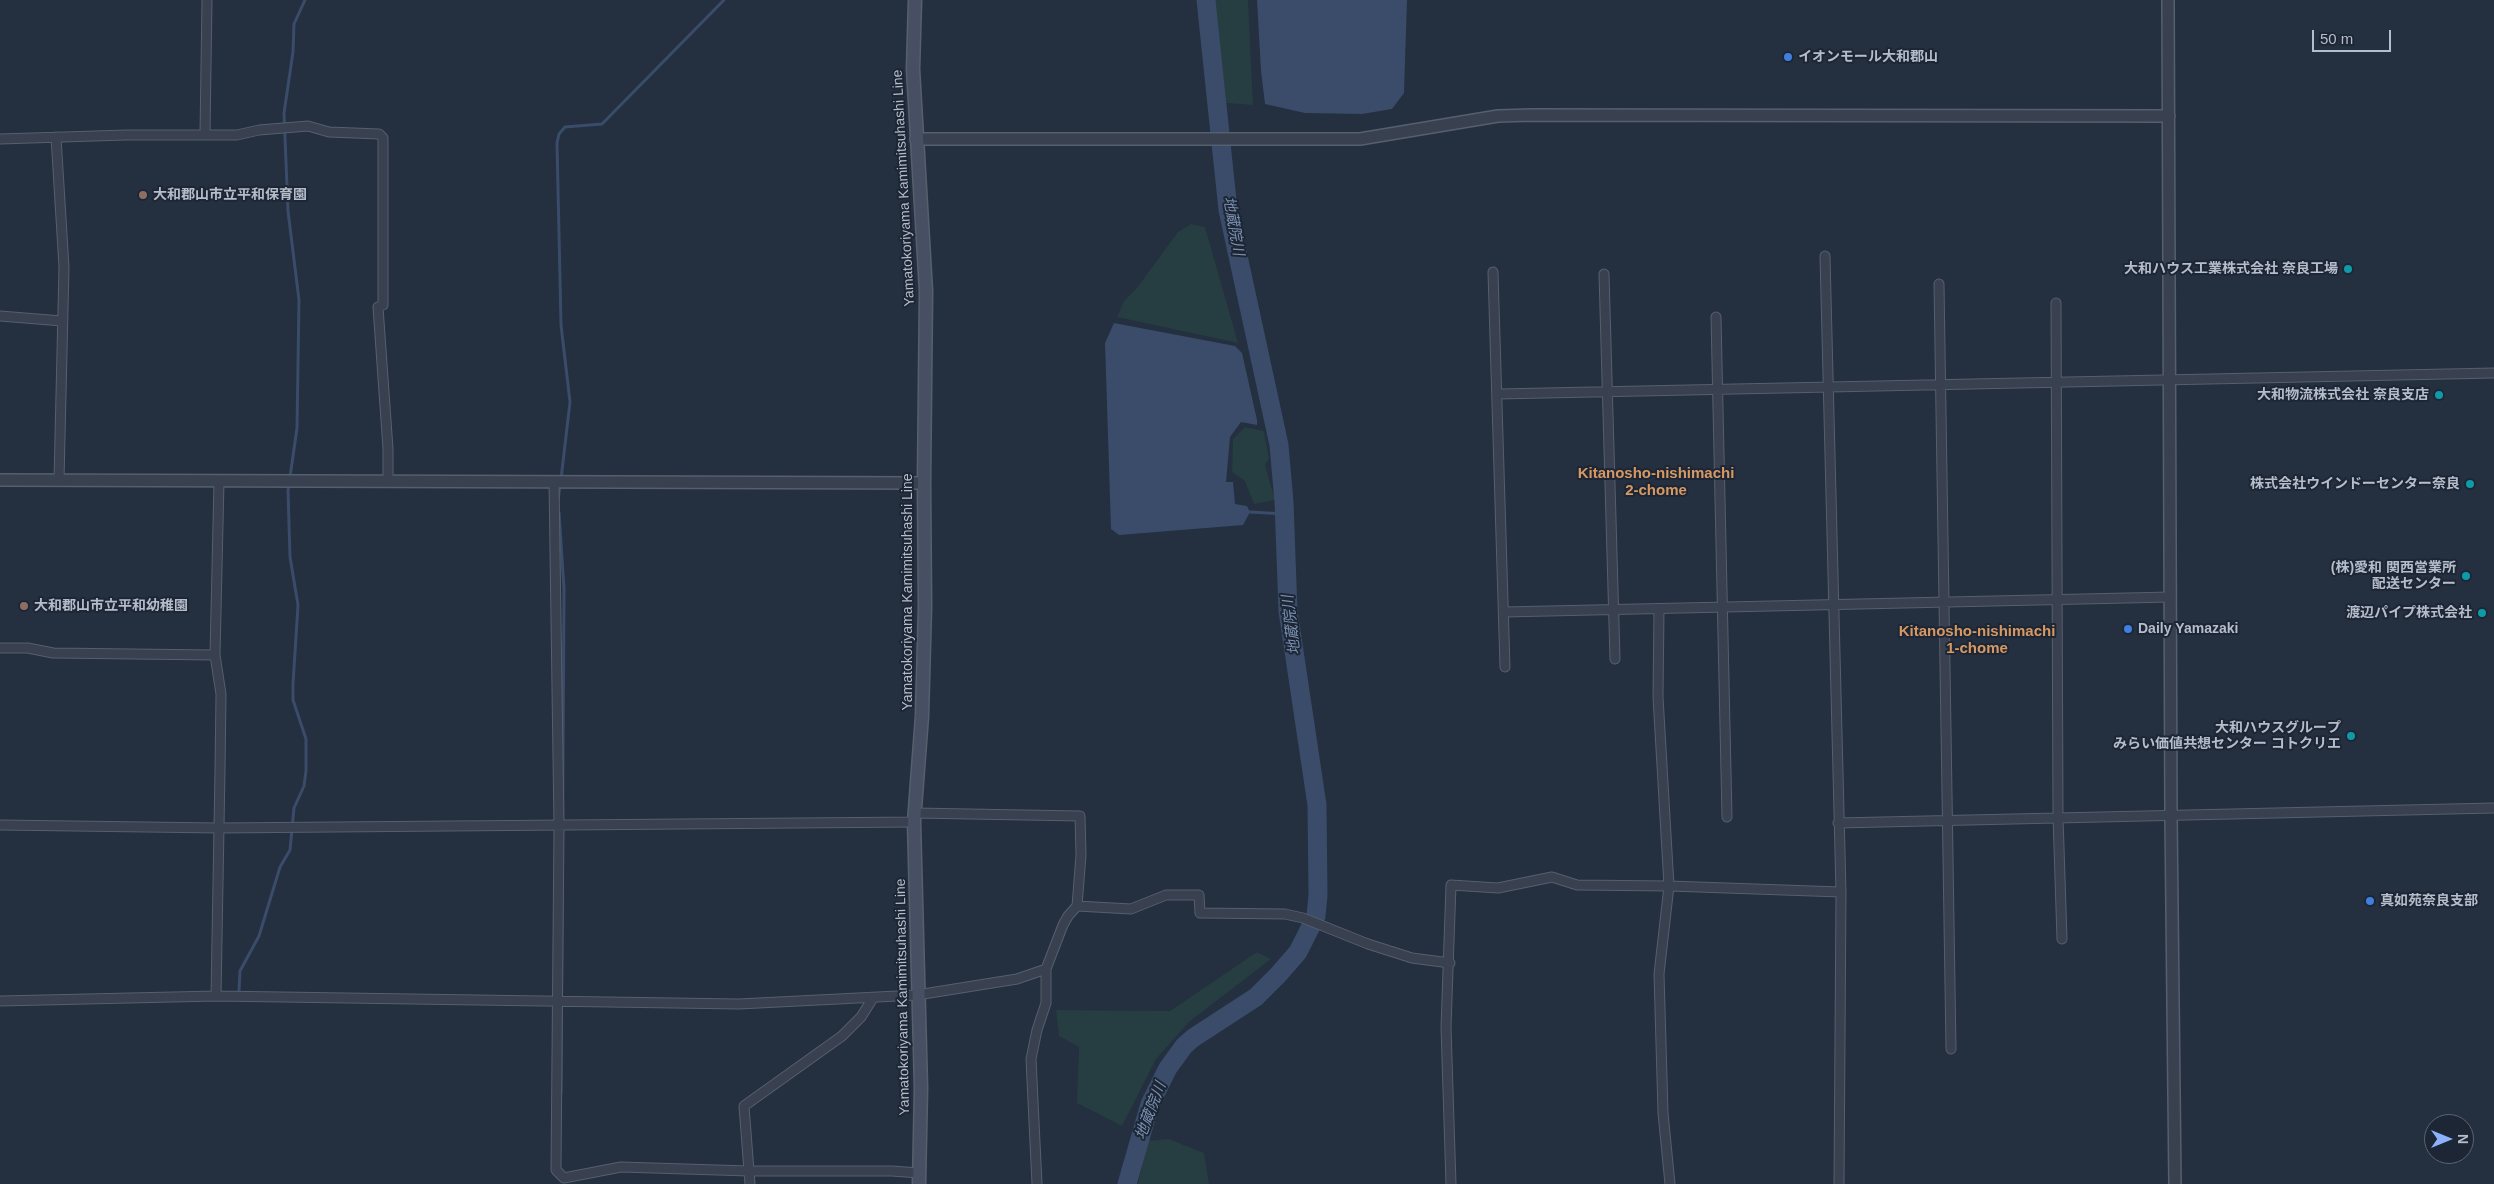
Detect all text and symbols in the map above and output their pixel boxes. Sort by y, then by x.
scale bar [2314,20,2393,52]
text: 50 m [2320,30,2353,47]
place label: イオンモール大和郡山 [1798,49,1938,65]
marker: イオンモール大和郡山 [1782,51,1794,63]
street label: Yamatokoriyama Kamimitsuhashi Line [889,69,919,307]
place label: 大和郡山市立平和保育園 [153,187,307,203]
marker: 大和郡山市立平和保育園 [137,189,149,201]
water label: 地蔵院川 [1219,195,1247,257]
place label: 大和ハウス工業株式会社 奈良工場 [2124,261,2338,277]
marker: 大和ハウス工業株式会社 奈良工場 [2342,263,2354,275]
place label: 大和物流株式会社 奈良支店 [2257,387,2429,403]
marker: 大和物流株式会社 奈良支店 [2433,389,2445,401]
district label: Kitanosho-nishimachi 2-chome [1578,465,1734,500]
street label: Yamatokoriyama Kamimitsuhashi Line [900,473,916,711]
place label: 株式会社ウインドーセンター奈良 [2250,476,2460,492]
marker: 株式会社ウインドーセンター奈良 [2464,478,2476,490]
place label: (株)愛和 関西営業所 配送センター [2331,560,2456,592]
marker: (株)愛和 関西営業所 配送センター [2460,570,2472,582]
water label: 地蔵院川 [1279,594,1305,656]
place label: 大和郡山市立平和幼稚園 [34,598,188,614]
marker: 大和郡山市立平和幼稚園 [18,600,30,612]
place label: 渡辺パイプ株式会社 [2346,605,2472,621]
marker: 渡辺パイプ株式会社 [2476,607,2488,619]
place label: Daily Yamazaki [2138,621,2238,637]
district label: Kitanosho-nishimachi 1-chome [1899,623,2055,658]
marker: Daily Yamazaki [2122,623,2134,635]
place label: 大和ハウスグループ みらい価値共想センター コトクリエ [2113,720,2341,752]
marker: 大和ハウスグループ みらい価値共想センター コトクリエ [2345,730,2357,742]
street label: Yamatokoriyama Kamimitsuhashi Line [893,878,913,1116]
place label: 真如苑奈良支部 [2380,893,2478,909]
marker: 真如苑奈良支部 [2364,895,2376,907]
water label: 地蔵院川 [1132,1080,1170,1142]
north arrow [2424,1114,2474,1164]
text: N [2455,1134,2471,1144]

